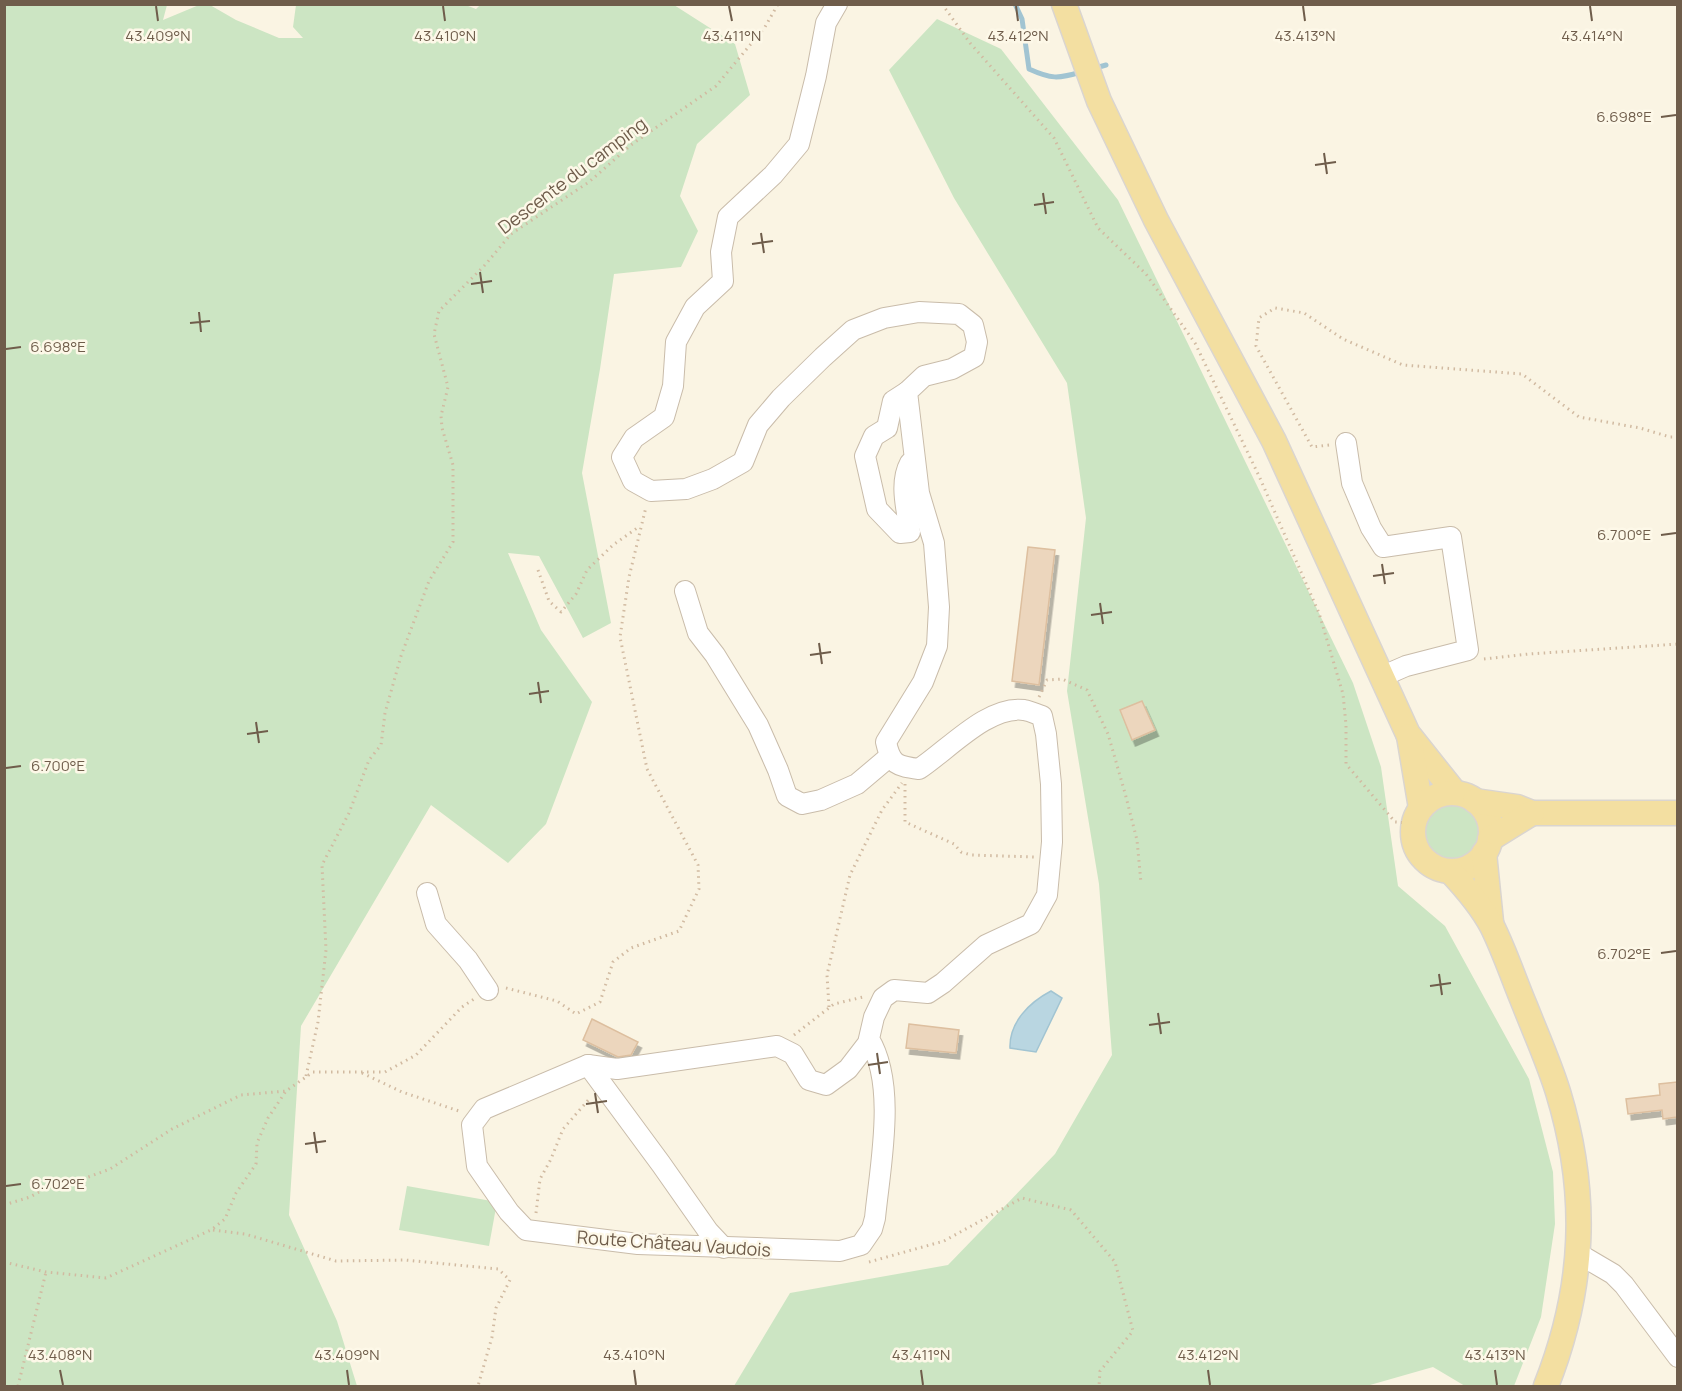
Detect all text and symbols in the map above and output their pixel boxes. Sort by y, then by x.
text: 43.409°N [125,25,191,46]
text: 43.410°N [414,25,476,46]
text: 43.411°N [703,25,761,46]
text: 43.412°N [987,25,1049,46]
text: 43.413°N [1275,25,1335,46]
text: 43.414°N [1561,25,1623,46]
text: 6.698°E [1596,106,1652,127]
street label: Descente du camping [493,111,651,239]
text: 6.698°E [30,336,86,357]
text: 6.700°E [1597,524,1651,545]
text: 6.700°E [31,755,85,776]
text: 6.702°E [1597,943,1651,964]
text: 6.702°E [31,1173,85,1194]
street label: Route Château Vaudois [576,1224,772,1262]
text: 43.408°N [28,1344,92,1365]
text: 43.409°N [314,1344,380,1365]
text: 43.410°N [603,1344,665,1365]
text: 43.411°N [892,1344,950,1365]
text: 43.412°N [1177,1344,1239,1365]
text: 43.413°N [1465,1344,1525,1365]

